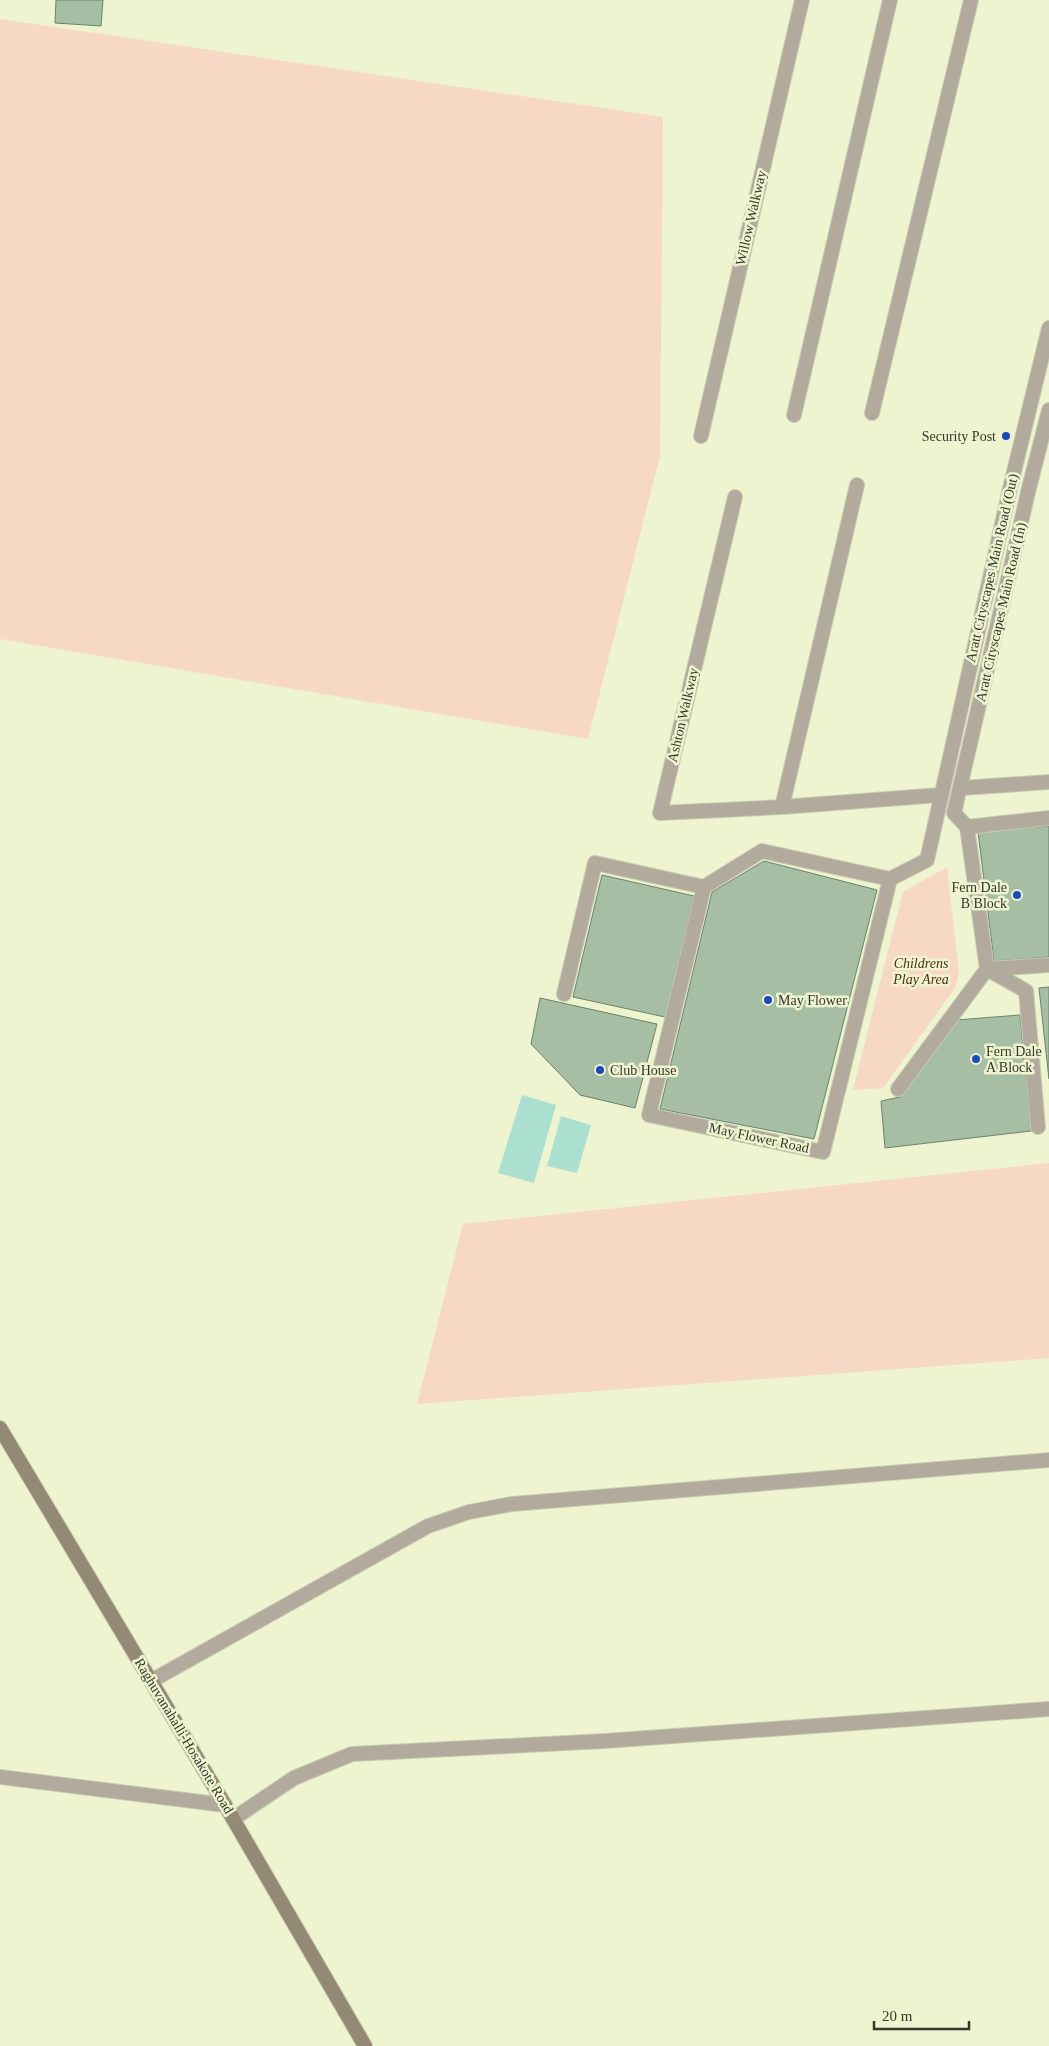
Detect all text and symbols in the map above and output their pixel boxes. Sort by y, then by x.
street label: Willow Walkway [733,169,769,267]
place label: Security Post [922,429,996,444]
marker: Security Post [1000,430,1012,442]
street label: Aratt Cityscapes Main Road (Out) [963,472,1022,664]
street label: Aratt Cityscapes Main Road (In) [973,521,1030,703]
street label: Ashton Walkway [665,666,701,764]
place label: Fern Dale B Block [951,880,1007,911]
marker: Fern Dale B Block [1011,889,1023,901]
park label: Childrens Play Area [892,956,949,987]
place label: May Flower [778,993,847,1008]
marker: May Flower [762,994,774,1006]
place label: Fern Dale A Block [986,1044,1042,1075]
marker: Fern Dale A Block [970,1053,982,1065]
place label: Club House [610,1063,677,1078]
marker: Club House [594,1064,606,1076]
street label: May Flower Road [708,1120,810,1156]
street label: Raghuvanahalli-Hosakote Road [132,1656,236,1816]
scale bar [874,1998,969,2030]
text: 20 m [882,2008,913,2024]

